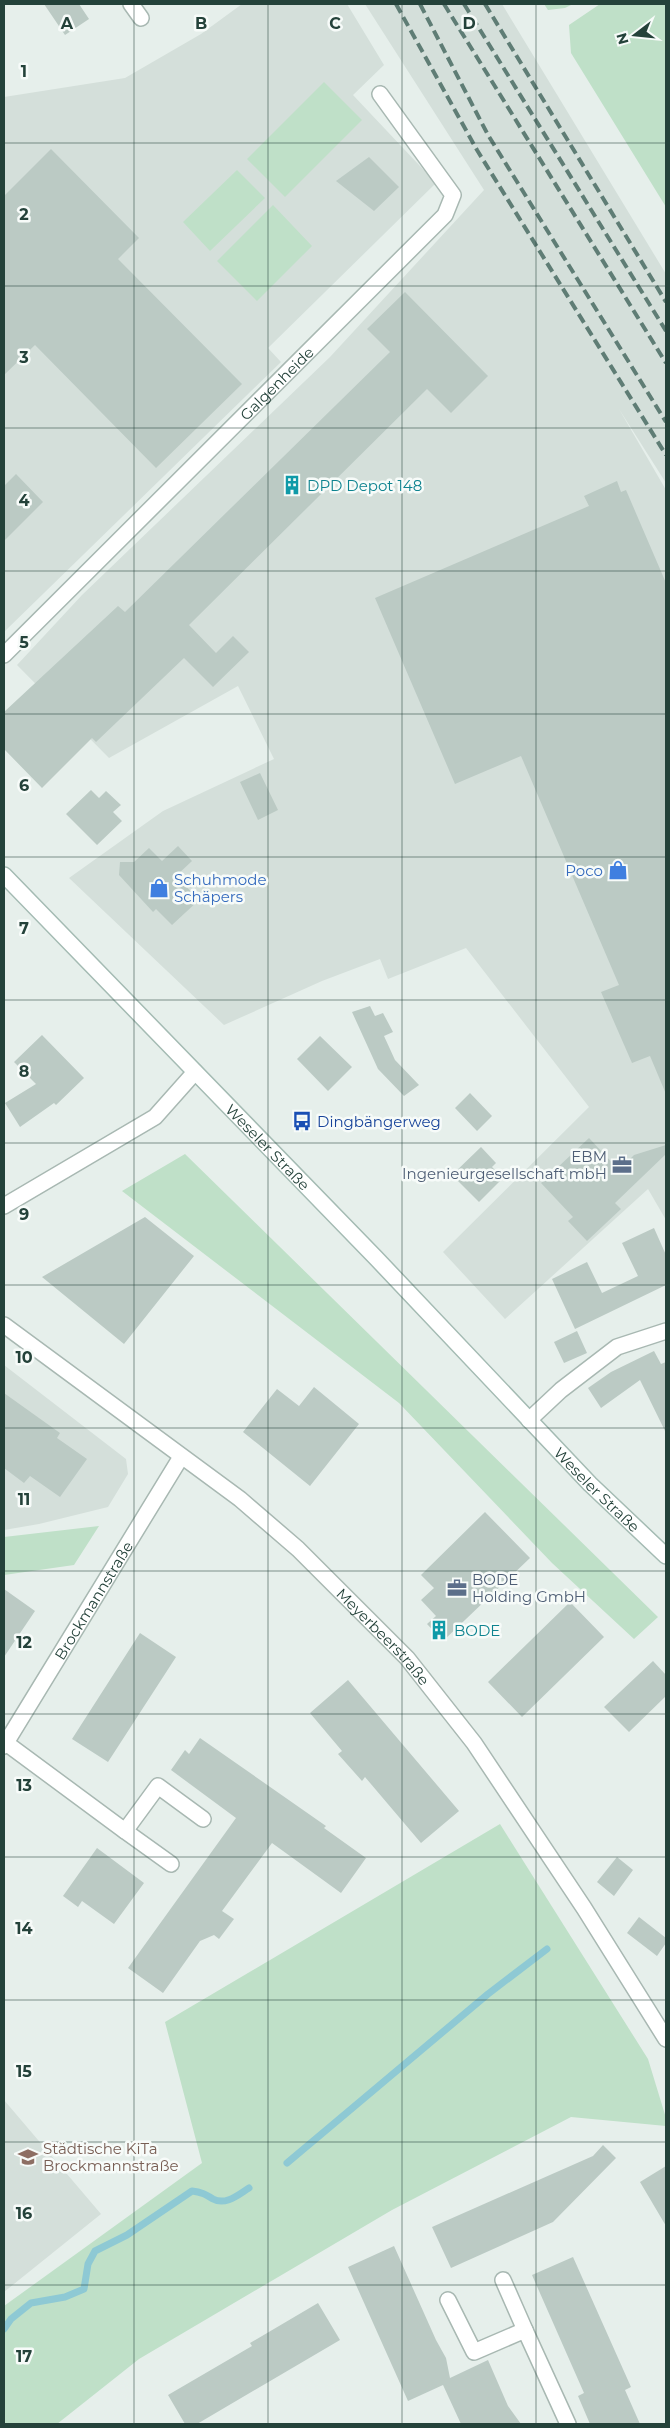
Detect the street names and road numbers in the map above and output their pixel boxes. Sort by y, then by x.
street label: Galgenheide [236,342,317,424]
street label: Weseler Straße [222,1100,314,1194]
street label: Weseler Straße [550,1443,644,1536]
street label: Brockmannstraße [50,1537,137,1663]
street label: Meyerbeerstraße [333,1584,434,1689]

